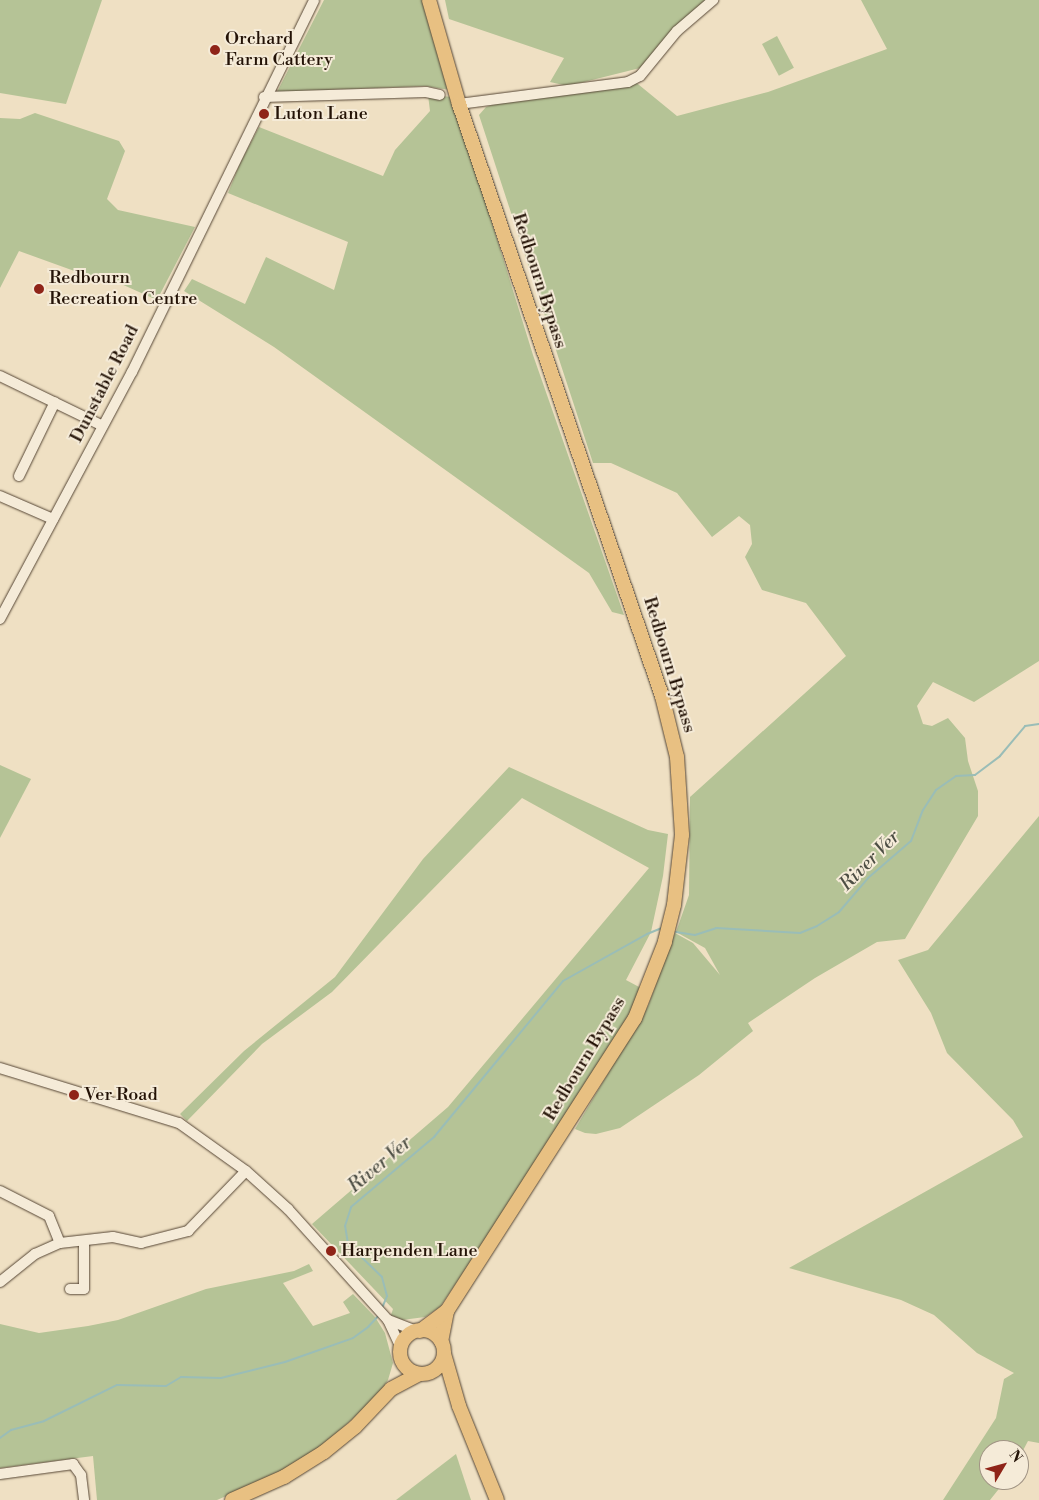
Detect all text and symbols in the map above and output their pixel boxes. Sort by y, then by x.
place label: Orchard Farm Cattery [225,29,333,72]
marker: Orchard Farm Cattery [209,44,221,56]
place label: Luton Lane [274,103,368,125]
marker: Luton Lane [258,108,270,120]
street label: Redbourn Bypass [507,211,571,351]
place label: Redbourn Recreation Centre [49,268,197,310]
marker: Redbourn Recreation Centre [33,283,45,295]
street label: Dunstable Road [66,322,144,446]
street label: Redbourn Bypass [638,594,700,736]
water label: River Ver [835,826,905,896]
street label: Redbourn Bypass [539,993,631,1125]
place label: Ver Road [84,1084,158,1106]
marker: Ver Road [68,1089,80,1101]
water label: River Ver [344,1132,416,1198]
place label: Harpenden Lane [341,1240,478,1262]
marker: Harpenden Lane [325,1245,337,1257]
north arrow [979,1440,1029,1490]
text: N [1005,1447,1026,1466]

